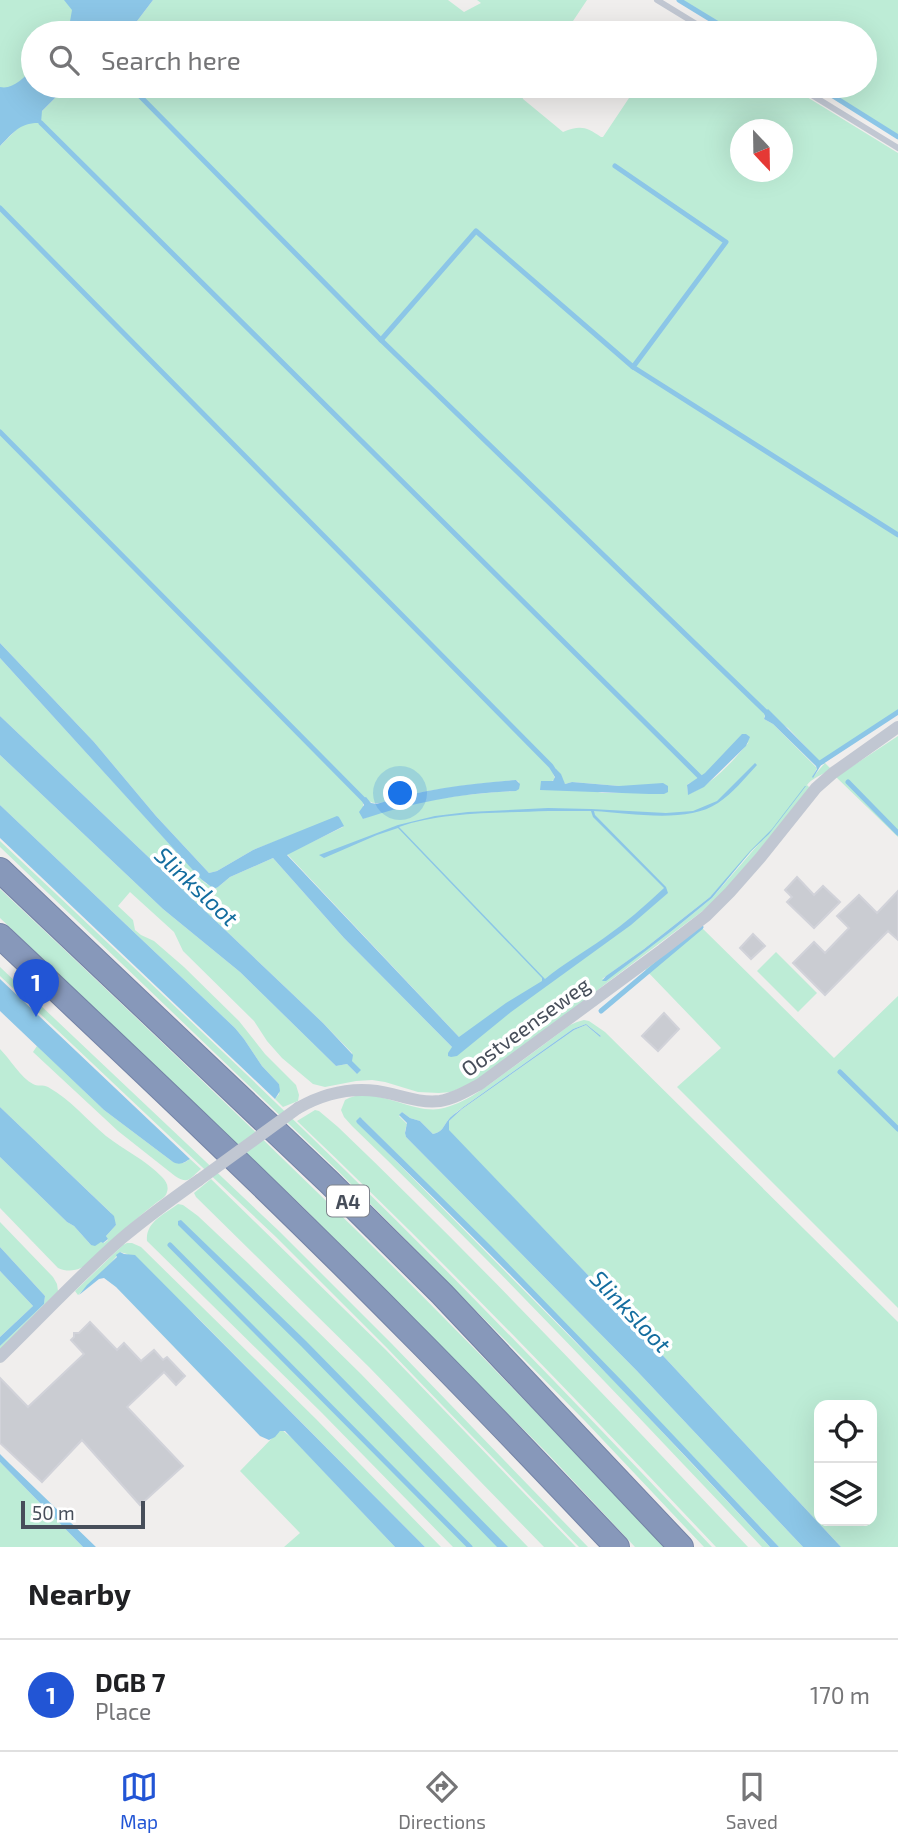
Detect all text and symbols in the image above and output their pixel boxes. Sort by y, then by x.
search box [21,21,877,98]
icon: search [45,41,83,79]
text: Search here [101,44,241,75]
north arrow [730,119,793,182]
your location [383,776,417,810]
water label: Slinksloot [150,840,245,932]
pin: 1 [13,959,59,1017]
street label: Oostveenseweg [456,971,594,1081]
road number: A4 [327,1186,369,1217]
water label: Slinksloot [585,1264,677,1358]
map controls [814,1400,877,1526]
button: locate [814,1400,877,1463]
button: layers [814,1463,877,1526]
scale bar [21,1498,145,1530]
text: 50 m [32,1501,75,1524]
text: Nearby [28,1575,131,1611]
text: DGB 7 [95,1666,166,1697]
text: 1 [46,1681,56,1709]
text: 170 m [810,1681,870,1709]
text: Place [95,1697,151,1725]
tab: Map [120,1768,158,1833]
tab: Directions [398,1768,486,1833]
tab: Saved [726,1768,778,1833]

